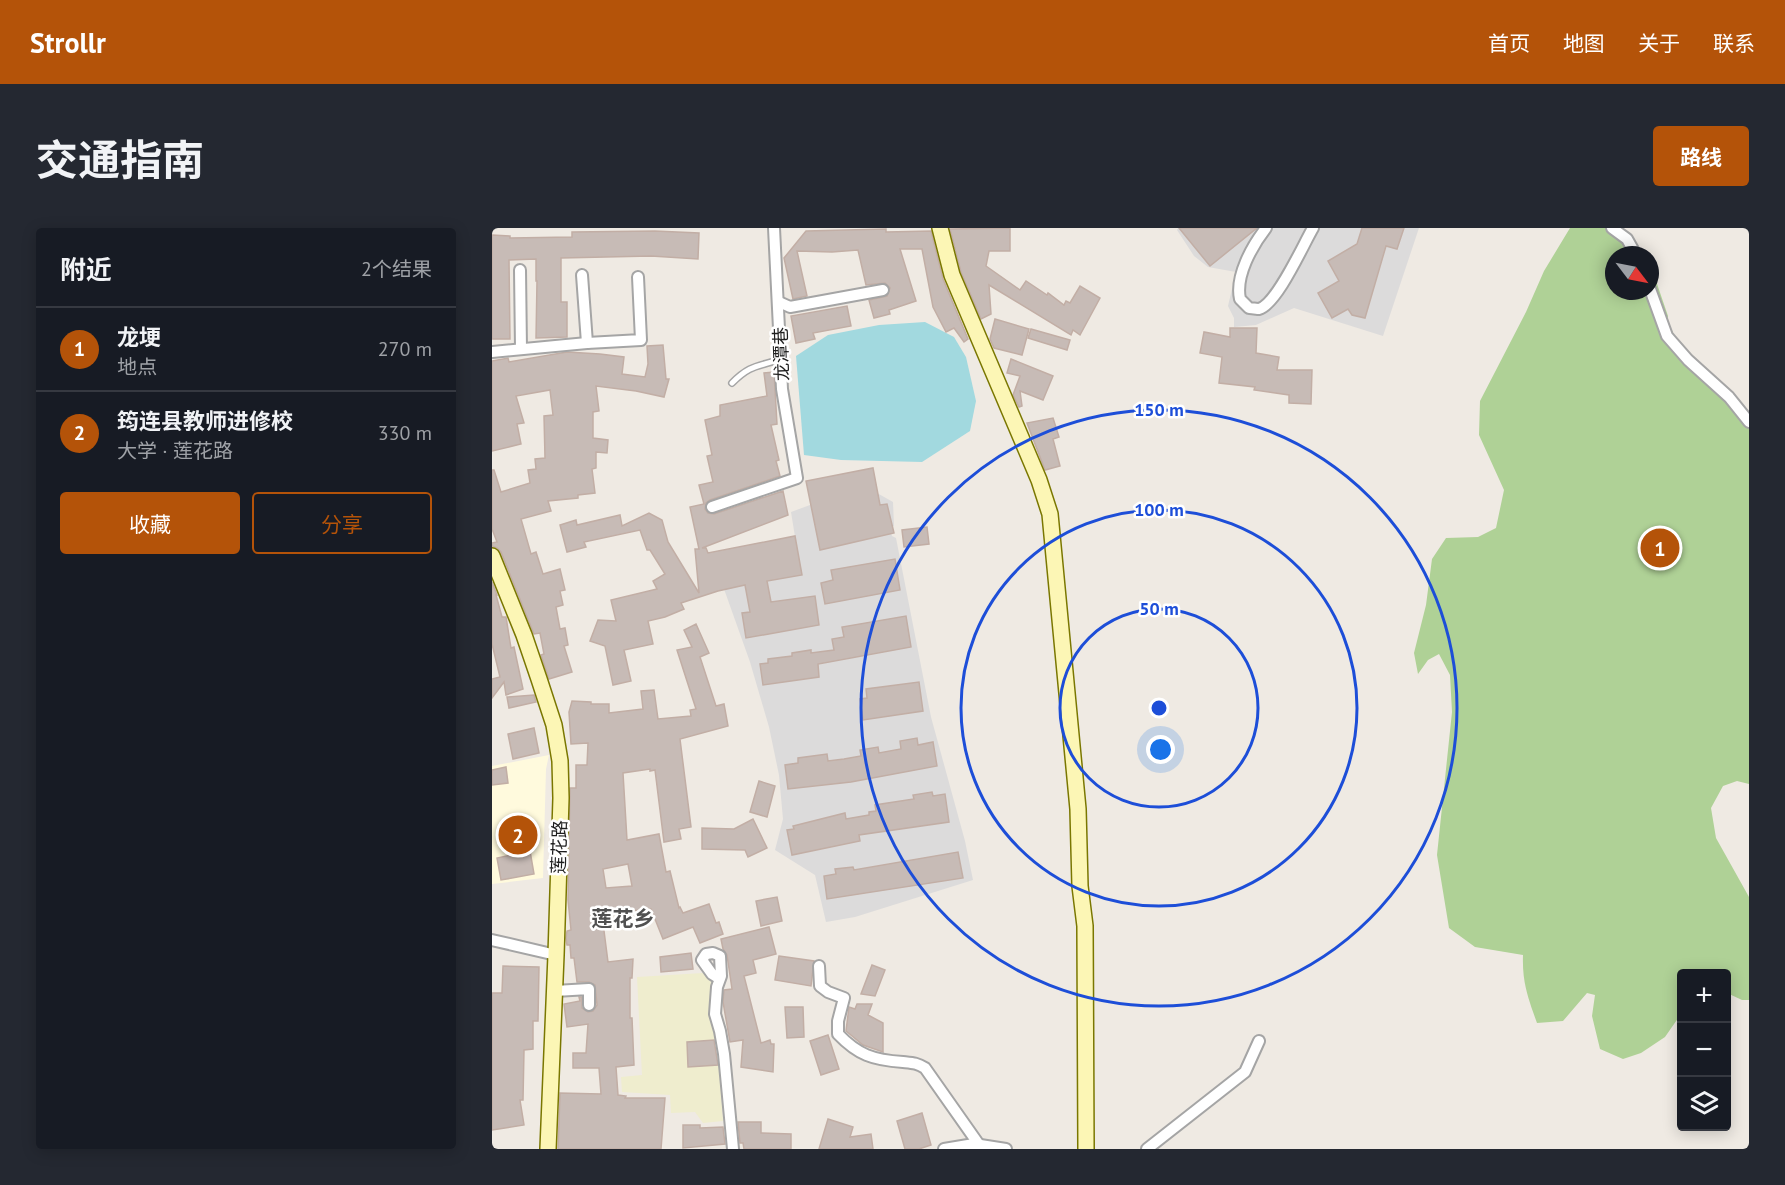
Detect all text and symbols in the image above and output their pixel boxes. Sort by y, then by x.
text: Strollr [30,24,106,61]
text: 首页 [1488,30,1530,57]
text: 地图 [1563,30,1605,57]
text: 关于 [1638,30,1680,57]
text: 联系 [1713,30,1755,57]
button: 路线 [1653,126,1749,186]
text: 交通指南 [36,132,204,187]
north arrow [1605,246,1659,300]
text: 附近 [60,253,112,286]
text: 2个结果 [361,256,432,282]
text: 龙埂 [117,323,161,351]
street label: 龙潭巷 [769,327,793,381]
text: 1 [74,336,85,362]
text: 270 m [378,336,432,362]
text: 地点 [117,354,157,380]
text: 150 m [1134,398,1184,421]
text: 筠连县教师进修校 [117,407,293,435]
text: 2 [74,420,85,446]
text: 330 m [378,420,432,446]
text: 大学 · 莲花路 [117,438,233,464]
button: 收藏 [60,492,240,554]
button: 分享 [252,492,432,554]
text: 100 m [1134,498,1184,521]
pin: 1 [1640,526,1680,570]
text: 50 m [1139,597,1179,620]
centre of rings [1149,698,1169,718]
your location [1146,735,1175,764]
pin: 2 [498,812,538,858]
street label: 莲花路 [547,820,571,874]
district label: 莲花乡 [592,905,655,932]
map controls [1677,969,1731,1131]
button: + [1677,969,1731,1023]
button: − [1677,1023,1731,1077]
button: layers [1677,1077,1731,1131]

